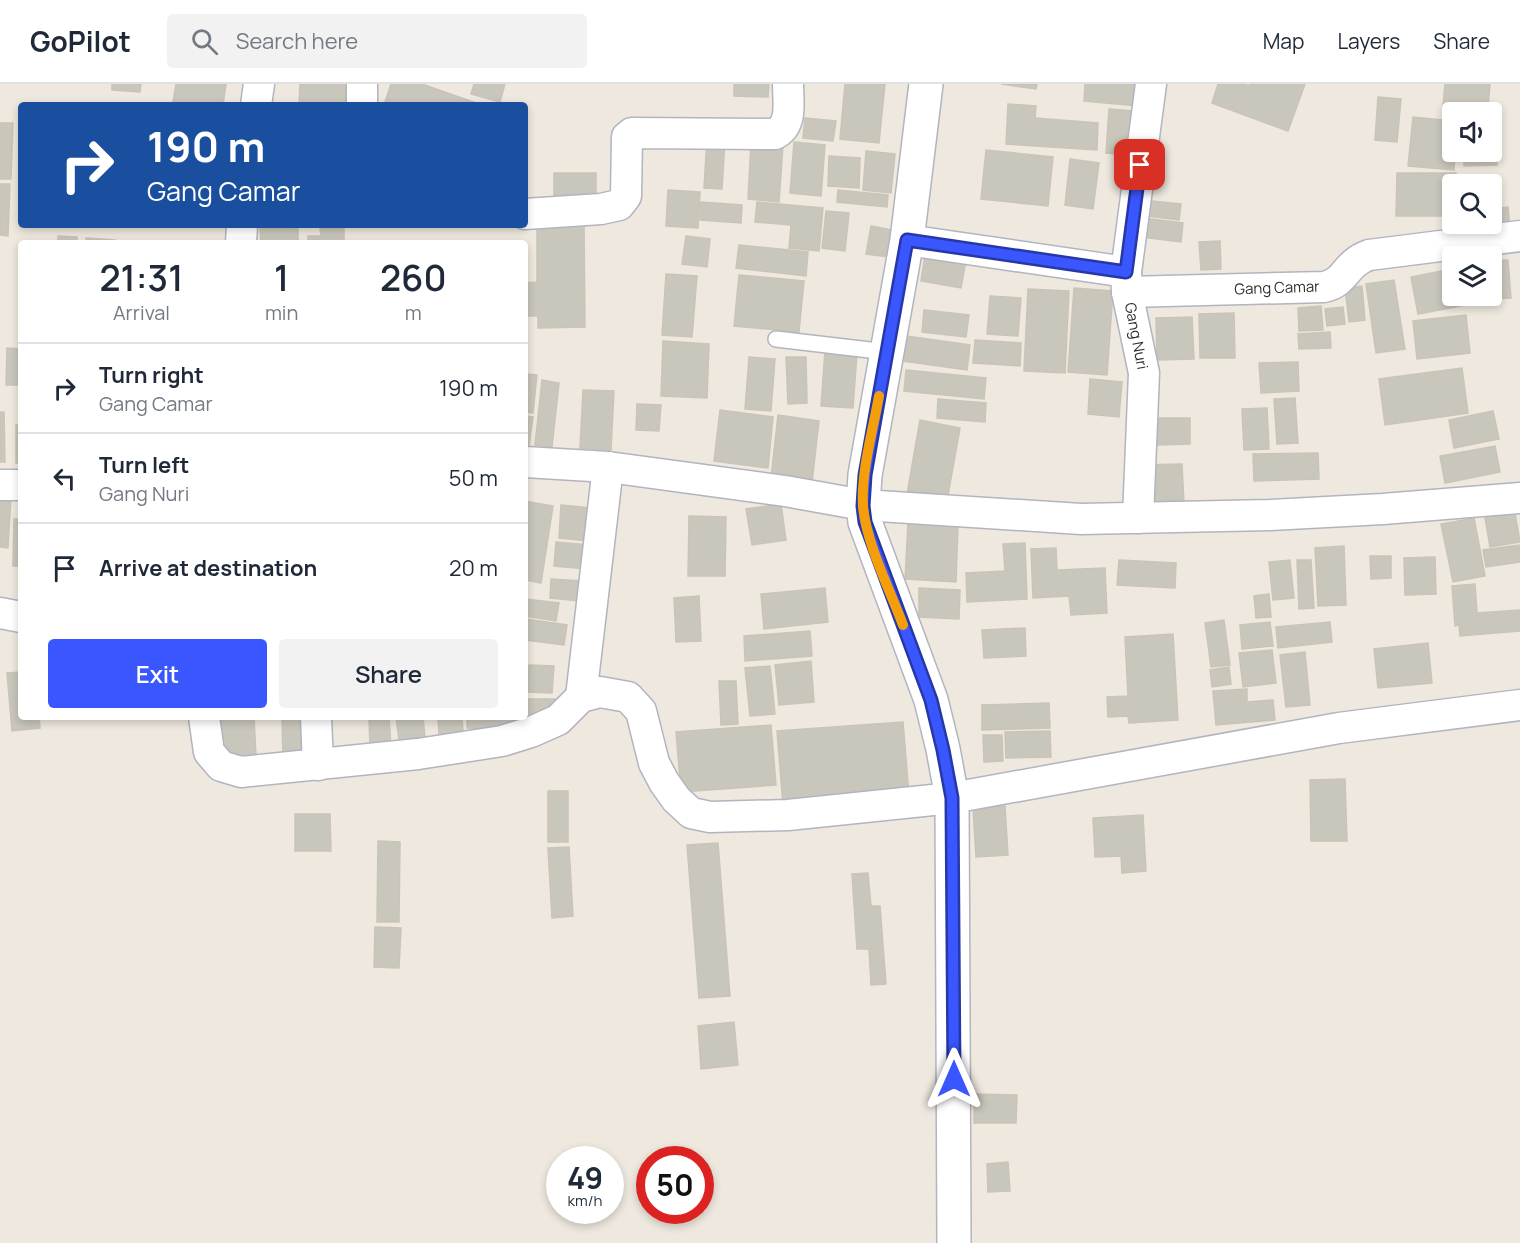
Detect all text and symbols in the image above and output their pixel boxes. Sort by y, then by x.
search box [167,14,587,68]
text: GoPilot [30,22,131,60]
icon: search [188,25,221,58]
text: Search here [236,26,358,56]
text: Map [1263,27,1304,55]
text: Layers [1337,27,1400,55]
text: Share [1433,27,1490,55]
map controls [1442,102,1502,306]
button: sound [1442,102,1502,162]
text: 190 m [147,117,265,175]
icon: right [48,126,126,204]
pin [1114,139,1165,190]
icon: arrive [1123,148,1156,181]
text: Gang Camar [147,172,300,209]
button: search [1442,174,1502,234]
button: layers [1442,246,1502,306]
text: 21:31 [99,253,183,302]
text: 1 [274,253,289,302]
text: 260 [380,253,447,302]
street label: Gang Camar [1234,275,1321,299]
text: Arrival [113,299,170,326]
text: min [265,299,298,326]
text: m [405,299,422,326]
street label: Gang Nuri [1120,301,1153,371]
text: Turn right [99,360,204,390]
icon: right [48,372,81,405]
text: 190 m [439,373,498,403]
text: Gang Camar [99,390,213,417]
text: Turn left [99,450,189,480]
icon: left [48,462,81,495]
text: 50 m [449,463,498,493]
text: Gang Nuri [99,480,189,507]
icon: arrive [48,552,81,585]
text: Arrive at destination [99,553,317,583]
text: 20 m [449,553,498,583]
button: Exit [48,639,267,708]
button: Share [279,639,498,708]
position arrow [922,1047,986,1111]
speed limit sign: 50 [636,1146,714,1224]
text: 49 [567,1157,603,1198]
text: km/h [568,1190,602,1211]

